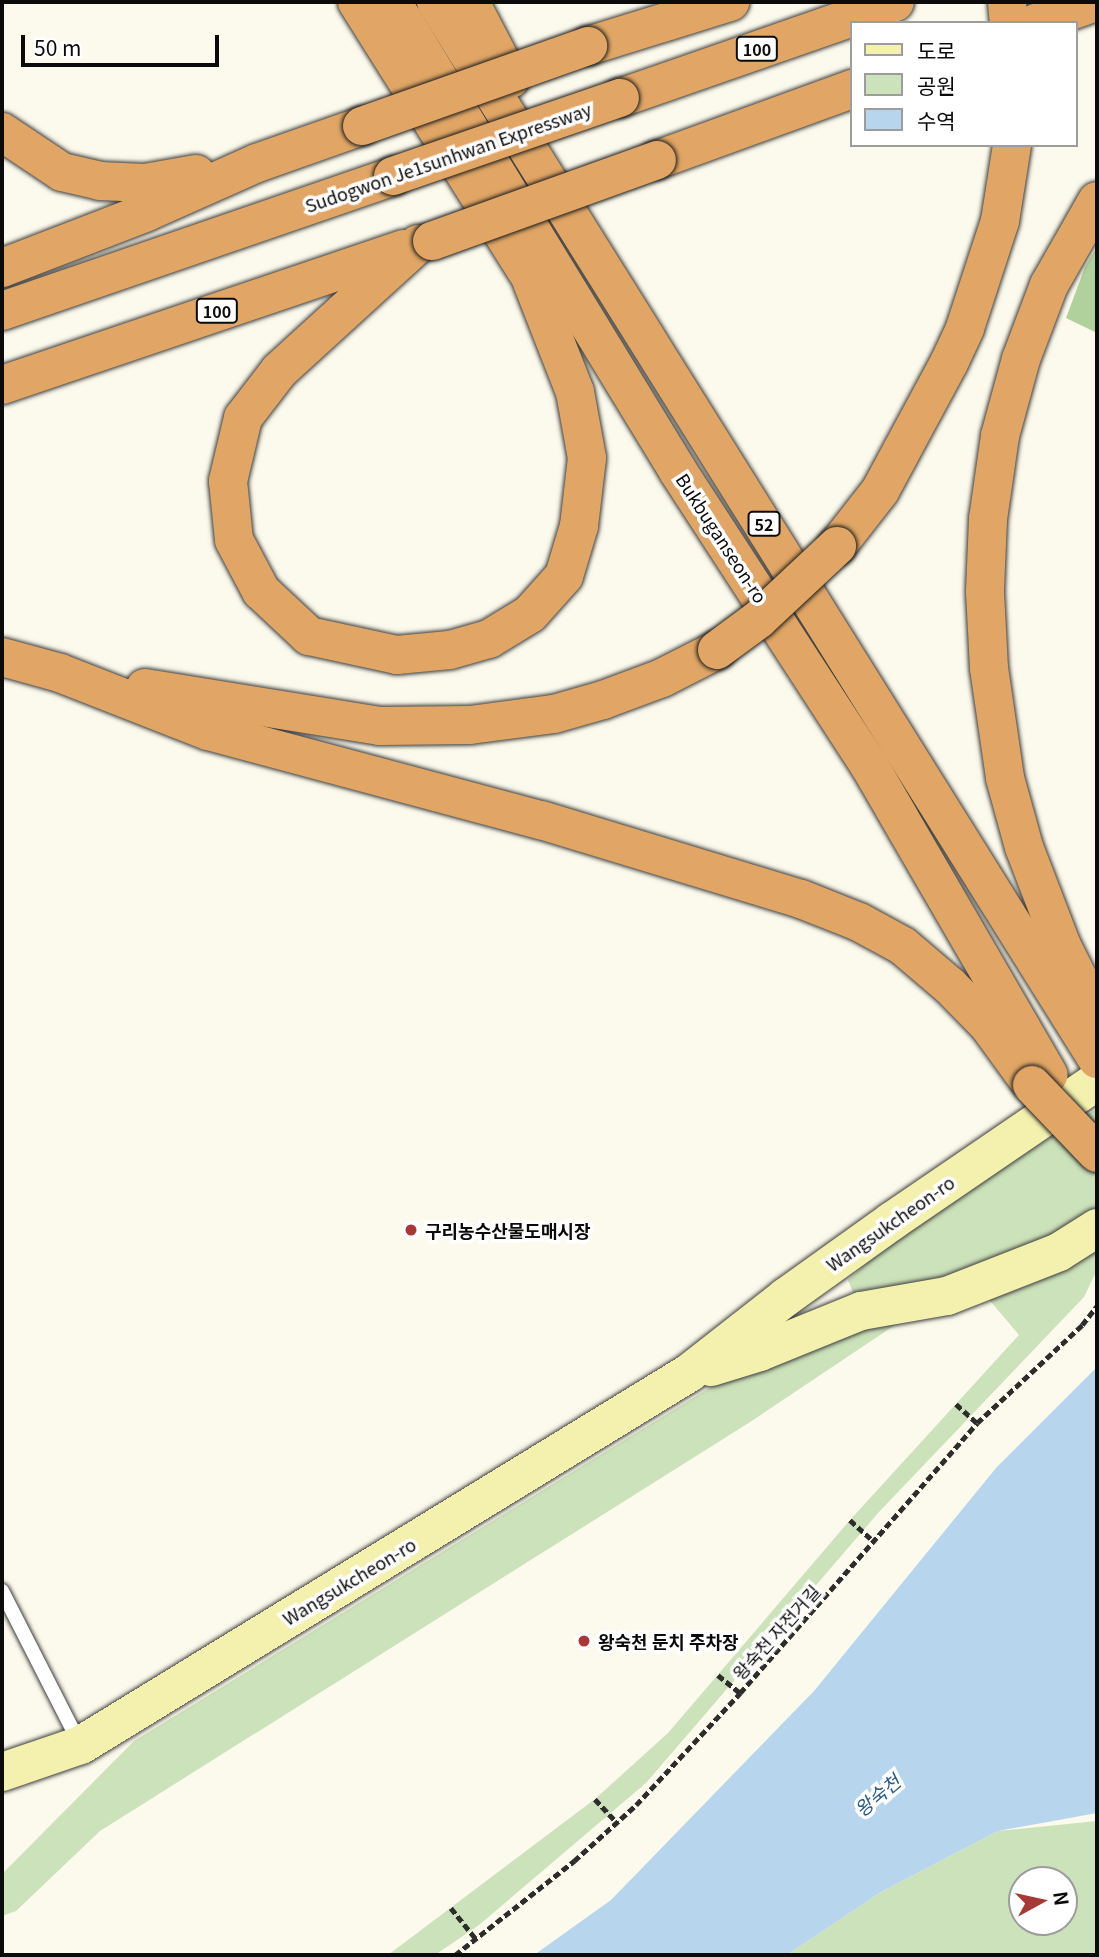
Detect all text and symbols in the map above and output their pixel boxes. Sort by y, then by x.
scale bar [24,21,222,65]
legend [850,21,1078,147]
text: 50 m [34,32,81,62]
text: 도로 [917,35,956,65]
road number: 100 [734,36,780,61]
text: 공원 [917,70,956,100]
street label: Sudogwon Je1sunhwan Expressway [302,98,594,216]
text: 수역 [917,105,956,135]
road number: 100 [194,298,240,324]
street label: Bukbuganseon-ro [672,469,772,607]
road number: 52 [746,512,782,537]
street label: Wangsukcheon-ro [822,1171,958,1275]
place label: 구리농수산물도매시장 [425,1219,591,1241]
marker: 구리농수산물도매시장 [403,1222,419,1238]
street label: Wangsukcheon-ro [279,1533,419,1629]
street label: 왕숙천 자전거길 [728,1580,824,1684]
place label: 왕숙천 둔치 주차장 [598,1630,739,1652]
marker: 왕숙천 둔치 주차장 [576,1633,592,1649]
water label: 왕숙천 [850,1769,904,1821]
north arrow [1008,1866,1078,1936]
text: N [1048,1889,1077,1907]

